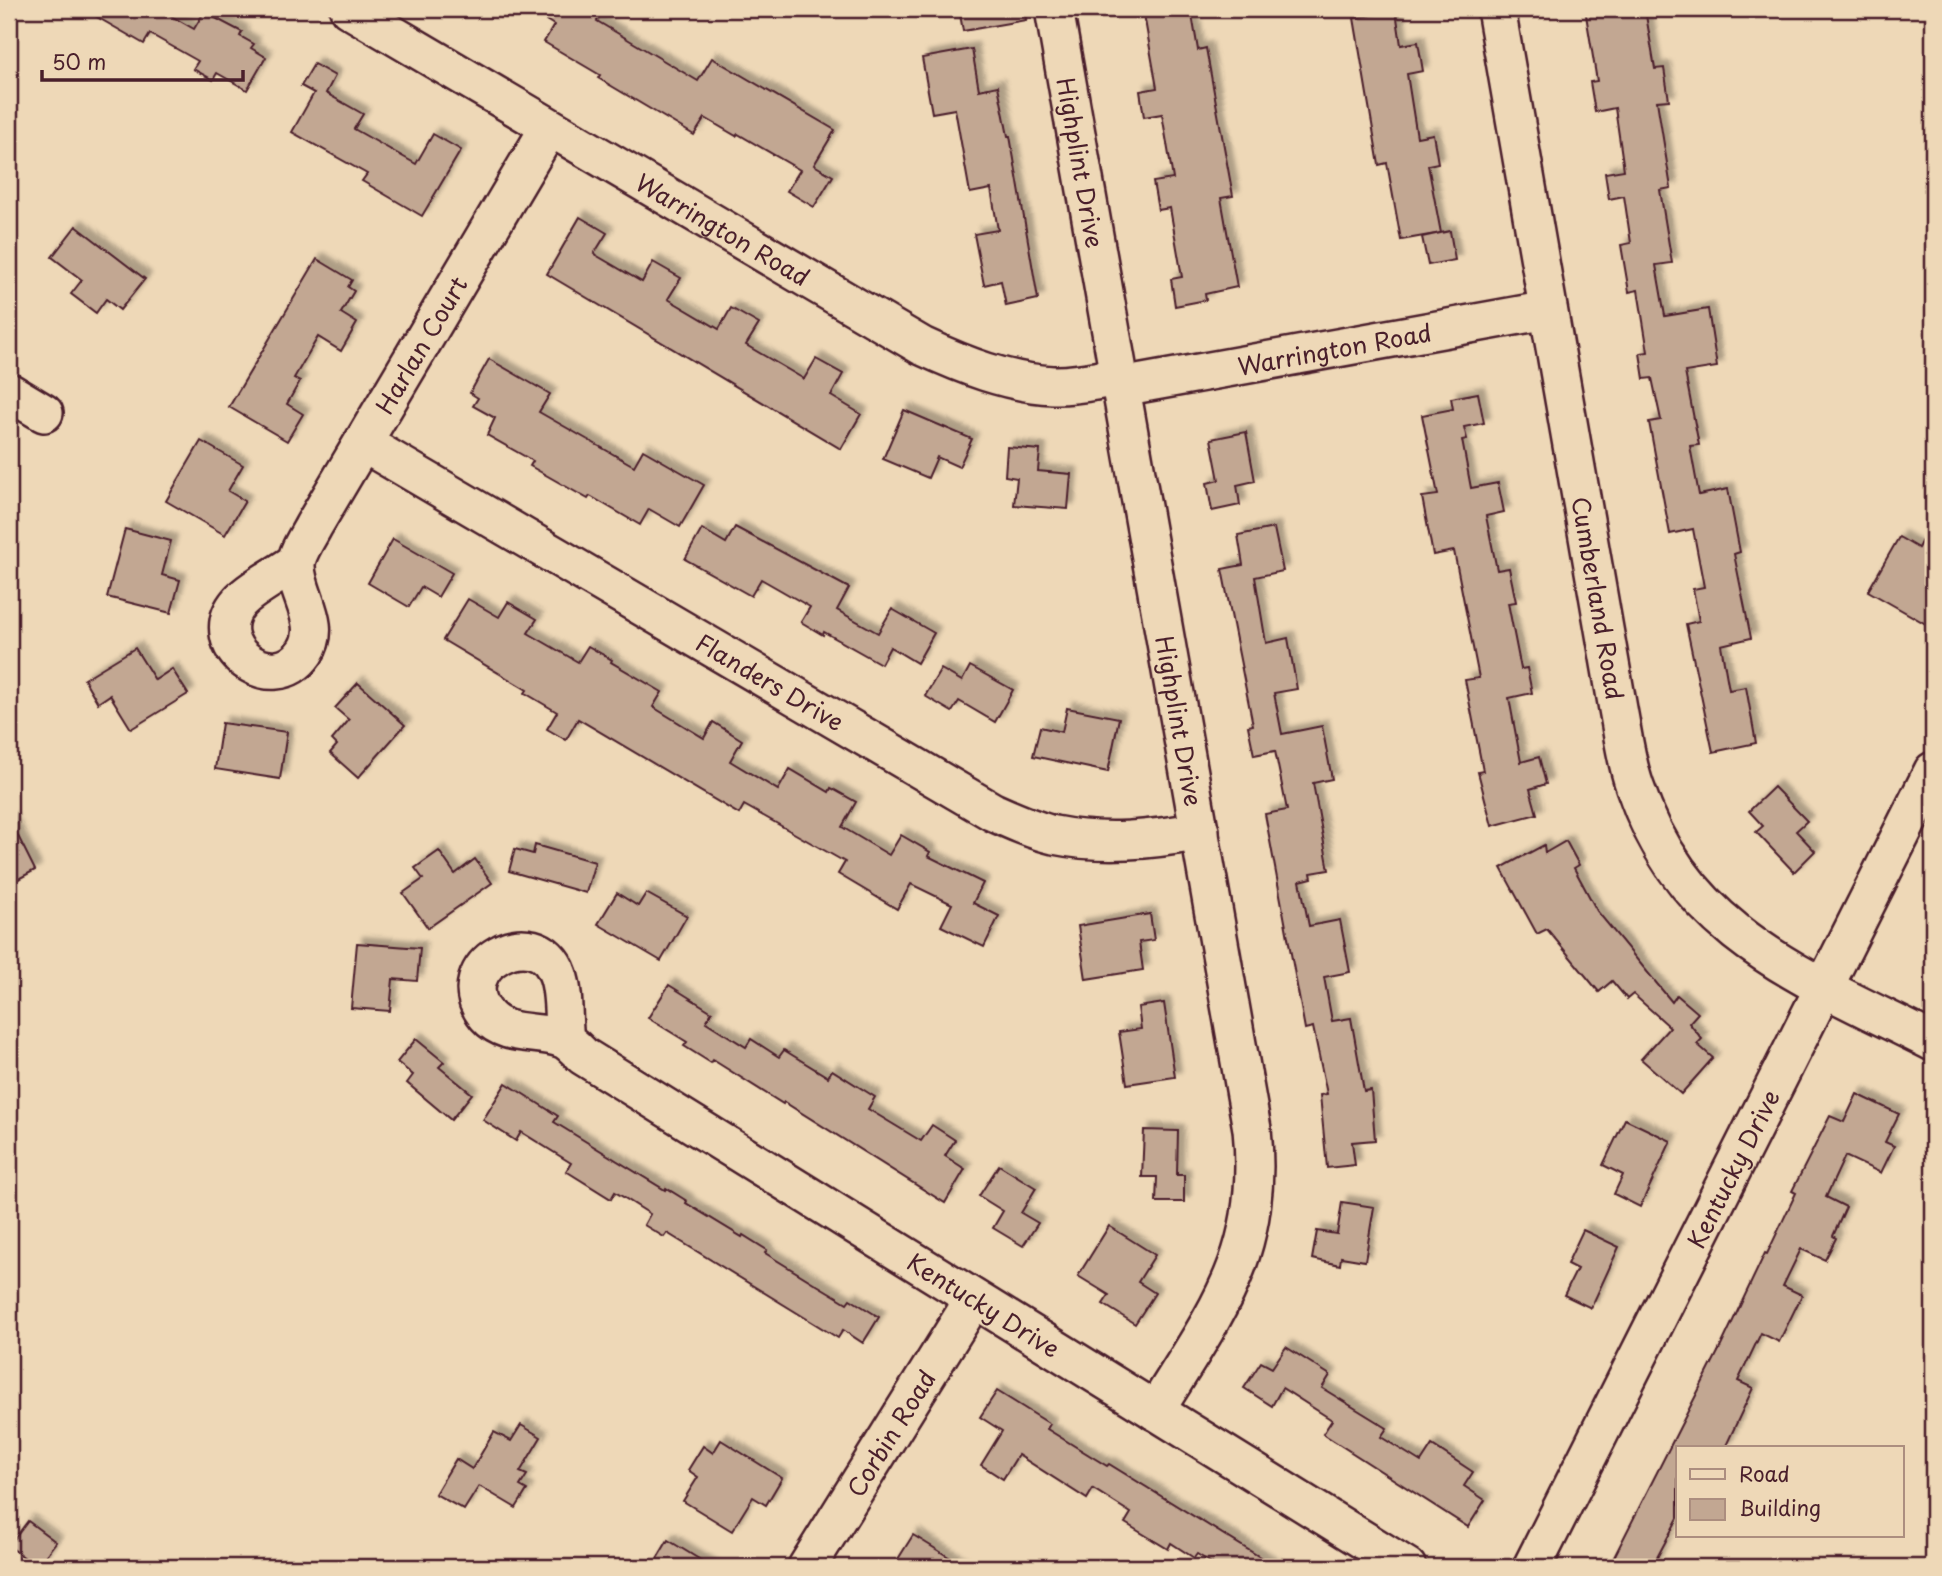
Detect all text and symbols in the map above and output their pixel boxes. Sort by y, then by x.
scale bar [42,38,243,82]
text: 50 m [52,45,106,77]
street label: Highplint Drive [1048,75,1114,251]
street label: Warrington Road [629,164,817,294]
street label: Harlan Court [366,269,476,420]
street label: Warrington Road [1235,313,1434,384]
street label: Cumberland Road [1563,494,1634,703]
street label: Flanders Drive [689,624,851,739]
street label: Highplint Drive [1147,633,1213,809]
street label: Kentucky Drive [1677,1083,1788,1254]
street label: Kentucky Drive [901,1244,1067,1366]
street label: Corbin Road [837,1362,944,1503]
legend [1676,1446,1904,1538]
text: Road [1739,1457,1790,1489]
text: Building [1739,1491,1821,1523]

